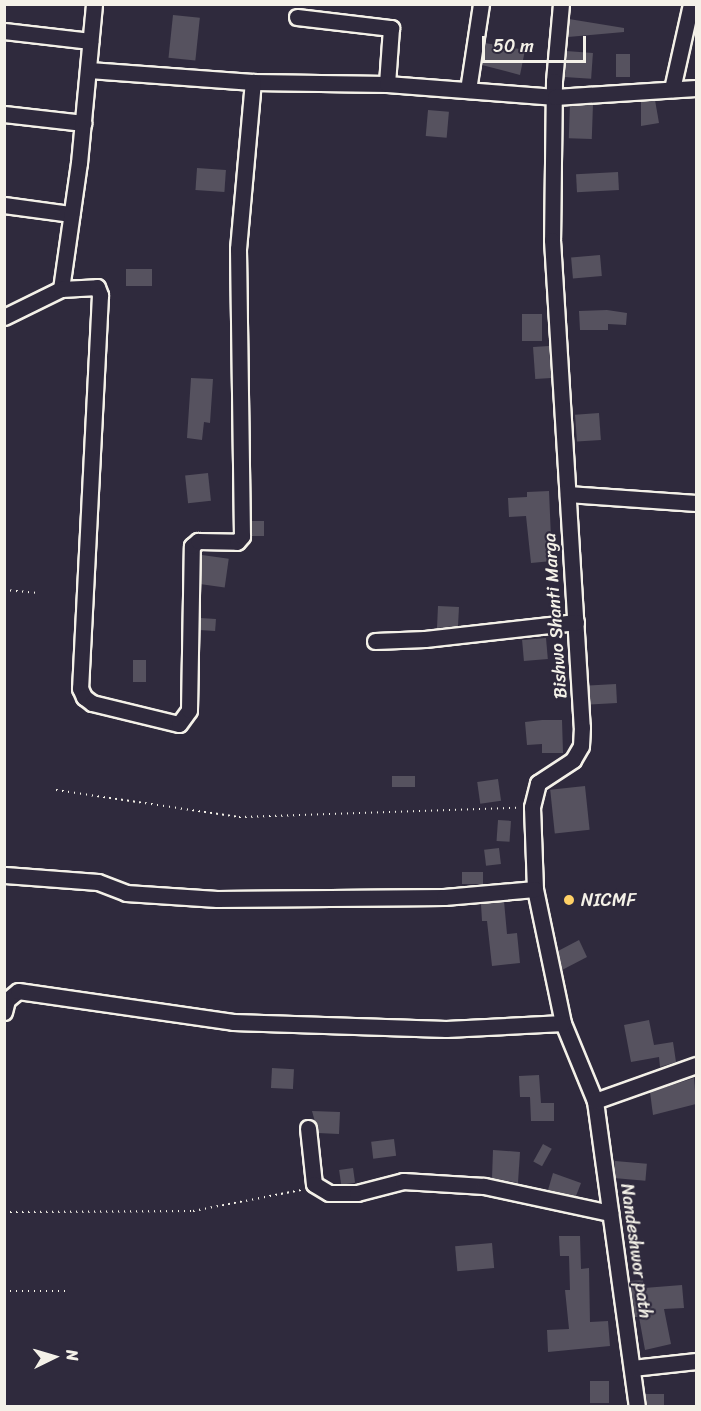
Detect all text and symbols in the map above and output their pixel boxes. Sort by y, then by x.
scale bar [485,24,588,62]
text: 50 m [493,30,534,62]
street label: Bishwo Shanti Marga [538,532,572,700]
place label: NICMF [581,889,636,911]
marker: NICMF [562,893,576,907]
street label: Nandeshwor path [616,1182,656,1320]
north arrow [24,1327,84,1387]
text: N [58,1349,87,1362]

